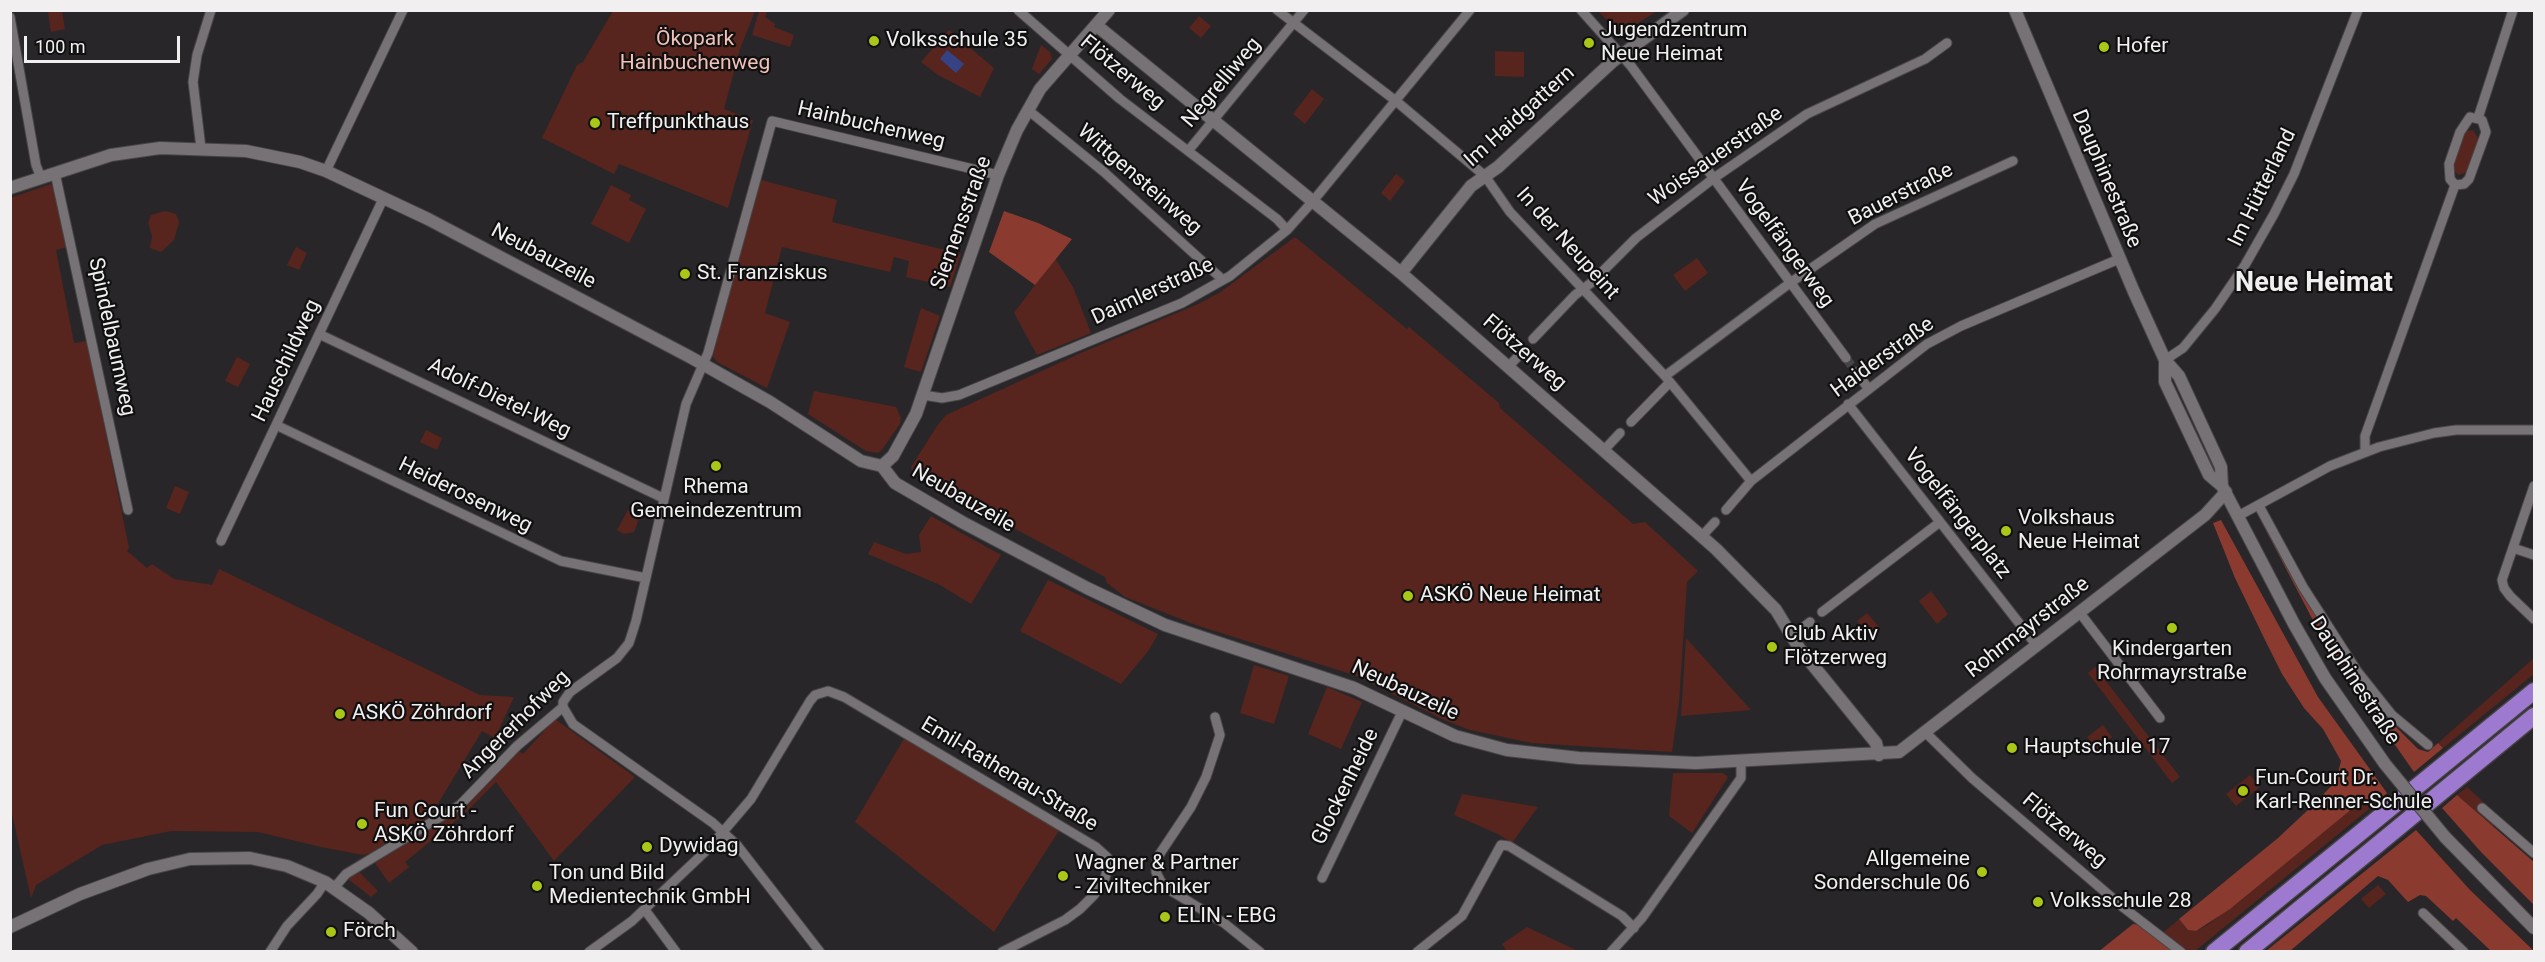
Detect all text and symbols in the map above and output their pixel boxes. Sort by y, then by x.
place label: Jugendzentrum Neue Heimat [1601,18,1747,68]
scale bar [27,24,183,62]
park label: Ökopark Hainbuchenweg [620,27,770,77]
place label: Volksschule 35 [886,28,1027,54]
street label: Flötzerweg [1074,30,1170,116]
street label: Negrelliweg [1177,33,1267,133]
marker: Volksschule 35 [867,34,881,48]
place label: Hofer [2116,34,2168,60]
text: 100 m [35,36,86,57]
marker: Jugendzentrum Neue Heimat [1582,36,1596,50]
marker: Hofer [2097,40,2111,54]
street label: Im Haidgattern [1460,61,1580,173]
street label: Hainbuchenweg [795,97,947,155]
street label: Woissauerstraße [1644,101,1788,213]
street label: Dauphinestraße [2066,106,2146,252]
place label: Treffpunkthaus [607,110,749,136]
marker: Treffpunkthaus [588,116,602,130]
street label: Wittgensteinweg [1072,119,1206,241]
street label: Im Hütterland [2224,125,2302,251]
street label: Siemensstraße [926,153,998,293]
street label: Bauerstraße [1845,158,1957,232]
street label: Vogelfängerweg [1729,175,1839,313]
street label: In der Neupeint [1510,183,1624,305]
street label: Neubauzeile [486,219,600,295]
street label: Daimlerstraße [1088,253,1218,331]
street label: Spindelbaumweg [82,256,140,418]
place label: St. Franziskus [697,261,828,287]
marker: St. Franziskus [678,267,692,281]
district label: Neue Heimat [2235,268,2393,300]
street label: Hauschildweg [248,296,326,426]
street label: Flötzerweg [1477,310,1571,396]
street label: Haiderstraße [1827,312,1939,404]
street label: Adolf-Dietel-Weg [423,354,575,444]
street label: Vogelfängerplatz [1898,444,2016,584]
street label: Heiderosenweg [394,453,536,539]
marker: Rhema Gemeindezentrum [709,459,723,473]
street label: Neubauzeile [907,459,1019,539]
place label: Rhema Gemeindezentrum [630,475,802,525]
place label: Volkshaus Neue Heimat [2018,506,2140,556]
marker: Volkshaus Neue Heimat [1999,524,2013,538]
street label: Rohrmayrstraße [1961,572,2095,684]
place label: ASKÖ Neue Heimat [1420,583,1601,609]
marker: ASKÖ Neue Heimat [1401,589,1415,603]
street label: Dauphinestraße [2303,612,2405,750]
marker: Kindergarten Rohrmayrstraße [2165,621,2179,635]
place label: Club Aktiv Flötzerweg [1784,622,1887,672]
place label: Kindergarten Rohrmayrstraße [2097,637,2247,687]
marker: Club Aktiv Flötzerweg [1765,640,1779,654]
street label: Neubauzeile [1347,655,1463,727]
street label: Angererhofweg [457,666,575,784]
place label: ASKÖ Zöhrdorf [352,701,492,727]
marker: ASKÖ Zöhrdorf [333,707,347,721]
street label: Emil-Rathenau-Straße [916,712,1102,838]
street label: Glockenheide [1307,725,1385,849]
place label: Hauptschule 17 [2024,735,2171,761]
marker: Hauptschule 17 [2005,741,2019,755]
place label: Fun-Court Dr. Karl-Renner-Schule [2255,766,2432,816]
marker: Fun-Court Dr. Karl-Renner-Schule [2236,784,2250,798]
street label: Flötzerweg [2016,788,2112,874]
place label: Fun Court - ASKÖ Zöhrdorf [374,799,514,849]
marker: Fun Court - ASKÖ Zöhrdorf [355,817,369,831]
place label: Dywidag [659,834,739,860]
marker: Dywidag [640,840,654,854]
place label: Allgemeine Sonderschule 06 [1814,847,1970,897]
place label: Wagner & Partner - Ziviltechniker [1075,851,1239,901]
place label: Ton und Bild Medientechnik GmbH [549,861,751,911]
marker: Allgemeine Sonderschule 06 [1975,865,1989,879]
marker: Wagner & Partner - Ziviltechniker [1056,869,1070,883]
marker: Ton und Bild Medientechnik GmbH [530,879,544,893]
place label: Volksschule 28 [2050,889,2191,915]
marker: Volksschule 28 [2031,895,2045,909]
place label: ELIN - EBG [1177,904,1276,930]
marker: ELIN - EBG [1158,910,1172,924]
place label: Förch [343,919,396,945]
marker: Förch [324,925,338,939]

